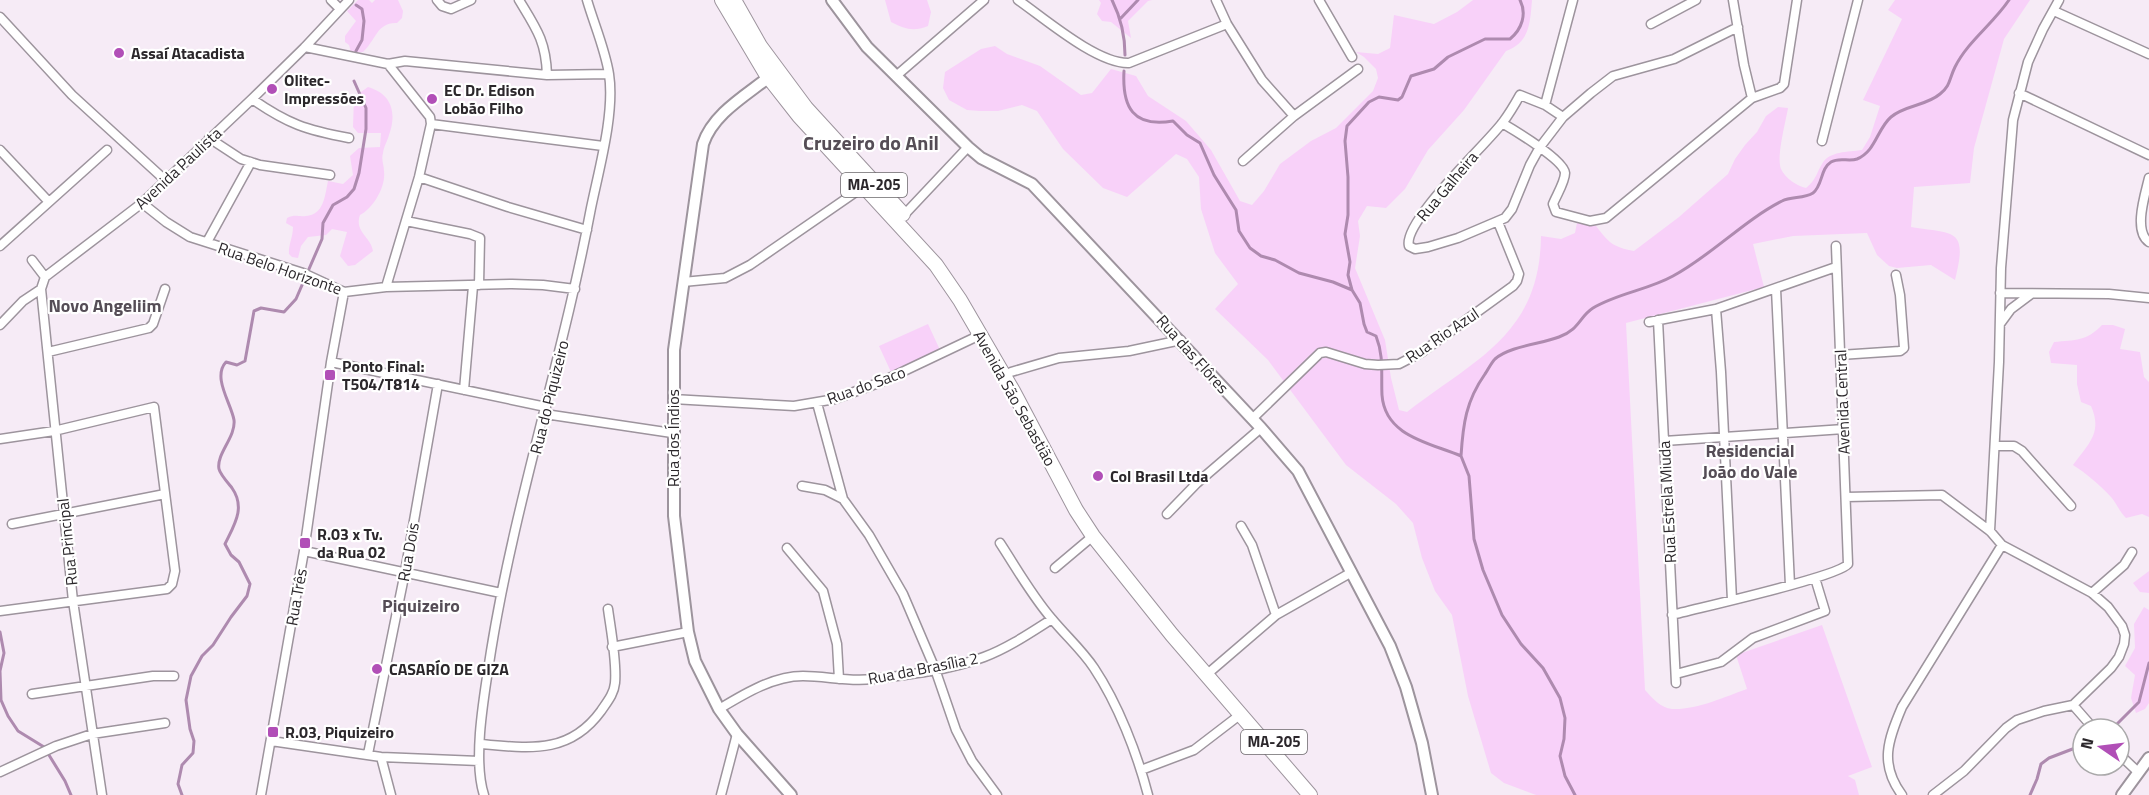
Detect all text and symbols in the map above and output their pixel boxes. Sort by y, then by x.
place label: Assaí Atacadista [131,41,245,65]
marker: Assaí Atacadista [112,46,126,60]
place label: Olitec- Impressões [284,68,364,110]
place label: EC Dr. Edison Lobão Filho [444,78,535,120]
marker: Olitec- Impressões [265,82,279,96]
marker: EC Dr. Edison Lobão Filho [425,92,439,106]
street label: Avenida Paulista [129,121,227,215]
district label: Cruzeiro do Anil [803,127,939,158]
street label: Rua Galheira [1410,146,1484,226]
road number: MA-205 [841,173,907,197]
street label: Rua Belo Horizonte [215,236,345,300]
district label: Novo Angeliim [48,292,162,319]
street label: Rua Rio Azul [1400,302,1484,368]
street label: Rua das Flôres [1151,309,1235,399]
street label: Avenida São Sebastião [968,326,1062,470]
street label: Rua do Piquizeiro [523,338,575,456]
street label: Avenida Central [1828,349,1856,455]
place label: Ponto Final: T504/T814 [342,354,425,396]
street label: Rua do Saco [823,360,909,410]
marker: Ponto Final: T504/T814 [323,368,337,382]
street label: Rua dos Índios [661,389,685,487]
district label: Residencial João do Vale [1703,437,1797,485]
street label: Rua Estrela Miuda [1652,440,1682,564]
place label: Col Brasil Ltda [1110,464,1208,488]
marker: Col Brasil Ltda [1091,469,1105,483]
street label: Rua Principal [50,497,84,587]
street label: Rua Dois [391,521,425,583]
place label: R.03 x Tv. da Rua 02 [317,522,386,564]
marker: R.03 x Tv. da Rua 02 [298,536,312,550]
street label: Rua Três [279,566,313,628]
district label: Piquizeiro [382,592,460,619]
street label: Rua da Brasília 2 [866,646,980,690]
place label: CASARÍO DE GIZA [389,657,509,681]
marker: CASARÍO DE GIZA [370,662,384,676]
north arrow [2071,717,2131,777]
place label: R.03, Piquizeiro [285,720,394,744]
marker: R.03, Piquizeiro [266,725,280,739]
road number: MA-205 [1241,730,1307,754]
text: N [2073,735,2099,752]

